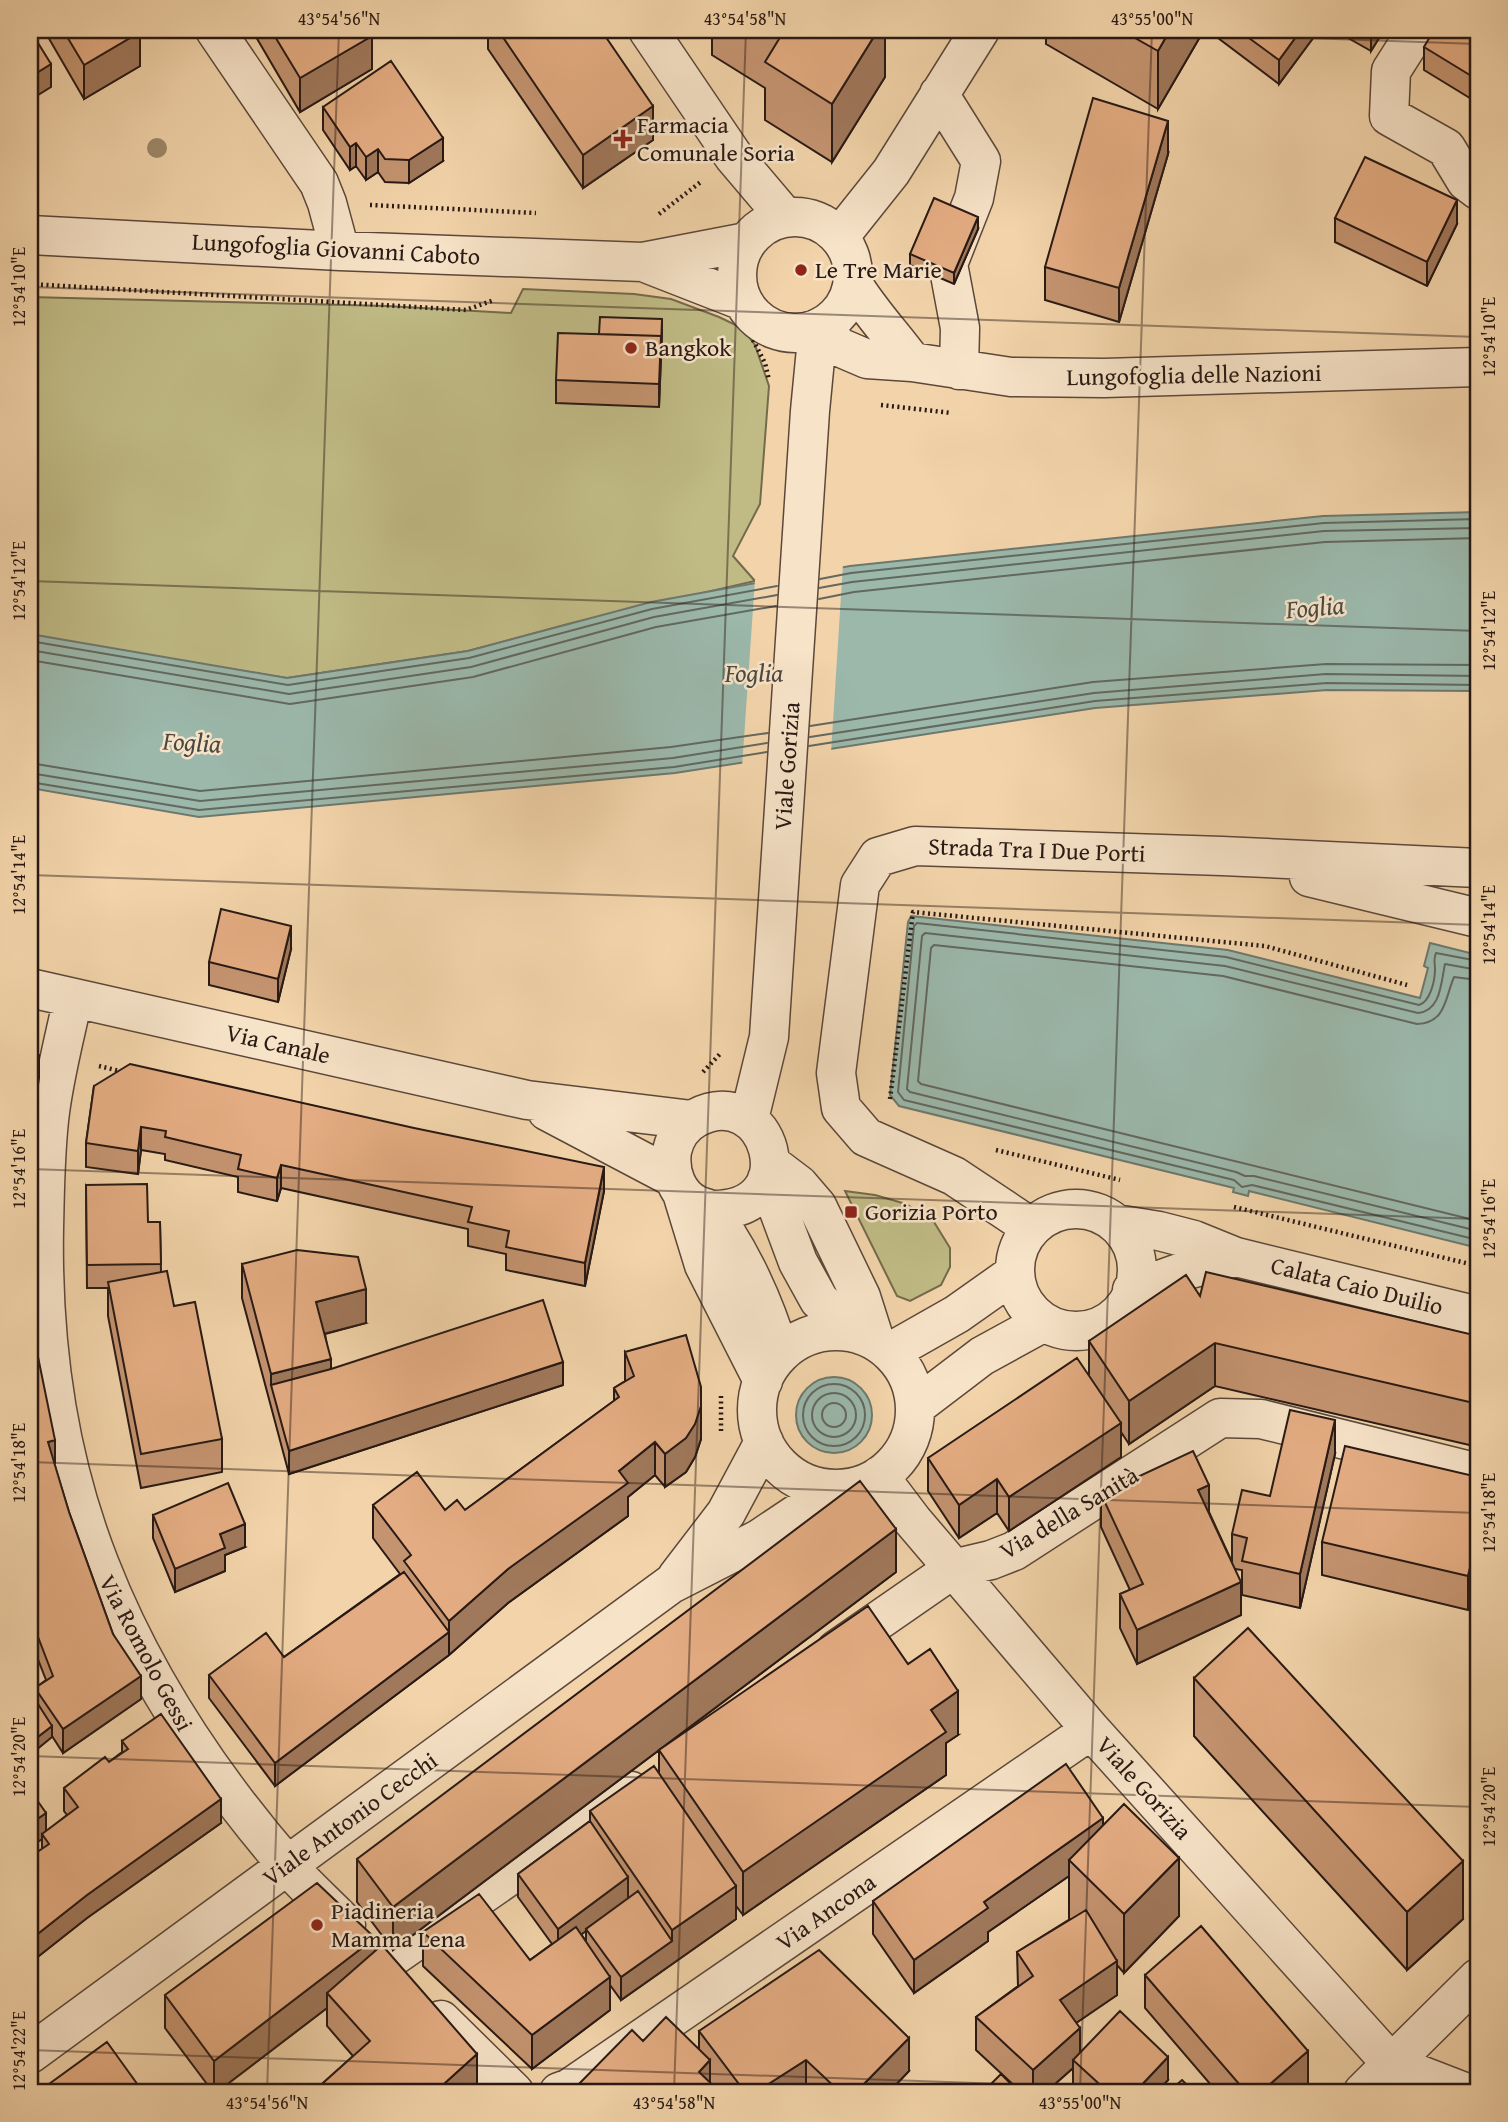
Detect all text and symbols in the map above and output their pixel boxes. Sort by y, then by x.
text: 43°54'56"N [298,5,381,32]
text: 43°54'58"N [704,5,787,32]
text: 43°55'00"N [1111,5,1194,32]
place label: Farmacia Comunale Soria [637,107,796,170]
marker: Farmacia Comunale Soria [615,131,631,147]
street label: Lungofoglia Giovanni Caboto [191,223,481,274]
text: 12°54'10"E [5,247,32,327]
place label: Le Tre Marie [815,252,942,287]
marker: Le Tre Marie [793,262,809,278]
text: 12°54'10"E [1475,297,1502,377]
place label: Bangkok [645,330,732,365]
marker: Bangkok [623,340,639,356]
street label: Lungofoglia delle Nazioni [1066,355,1322,394]
text: 12°54'12"E [5,541,32,621]
water label: Foglia [1283,585,1346,629]
text: 12°54'12"E [1475,591,1502,671]
water label: Foglia [724,653,783,692]
street label: Viale Gorizia [765,700,808,831]
water label: Foglia [161,720,222,763]
street label: Strada Tra I Due Porti [928,828,1147,871]
text: 12°54'14"E [5,835,32,915]
text: 12°54'14"E [1475,885,1502,965]
street label: Via Canale [222,1015,334,1073]
text: 12°54'16"E [5,1129,32,1209]
text: 12°54'16"E [1475,1179,1502,1259]
place label: Gorizia Porto [865,1194,998,1229]
marker: Gorizia Porto [843,1204,859,1220]
street label: Calata Caio Duilio [1267,1247,1447,1324]
text: 12°54'18"E [5,1423,32,1503]
street label: Via della Sanità [993,1457,1145,1568]
text: 12°54'18"E [1475,1473,1502,1553]
street label: Via Romolo Gessi [91,1568,202,1737]
text: 12°54'20"E [5,1717,32,1797]
street label: Viale Gorizia [1088,1728,1201,1848]
street label: Viale Antonio Cecchi [255,1743,445,1894]
text: 12°54'20"E [1475,1767,1502,1847]
street label: Via Ancona [769,1864,883,1959]
place label: Piadineria Mamma Lena [331,1893,466,1956]
marker: Piadineria Mamma Lena [309,1917,325,1933]
text: 12°54'22"E [5,2011,32,2091]
text: 43°54'56"N [226,2089,309,2116]
text: 43°54'58"N [633,2089,716,2116]
text: 43°55'00"N [1039,2089,1122,2116]

